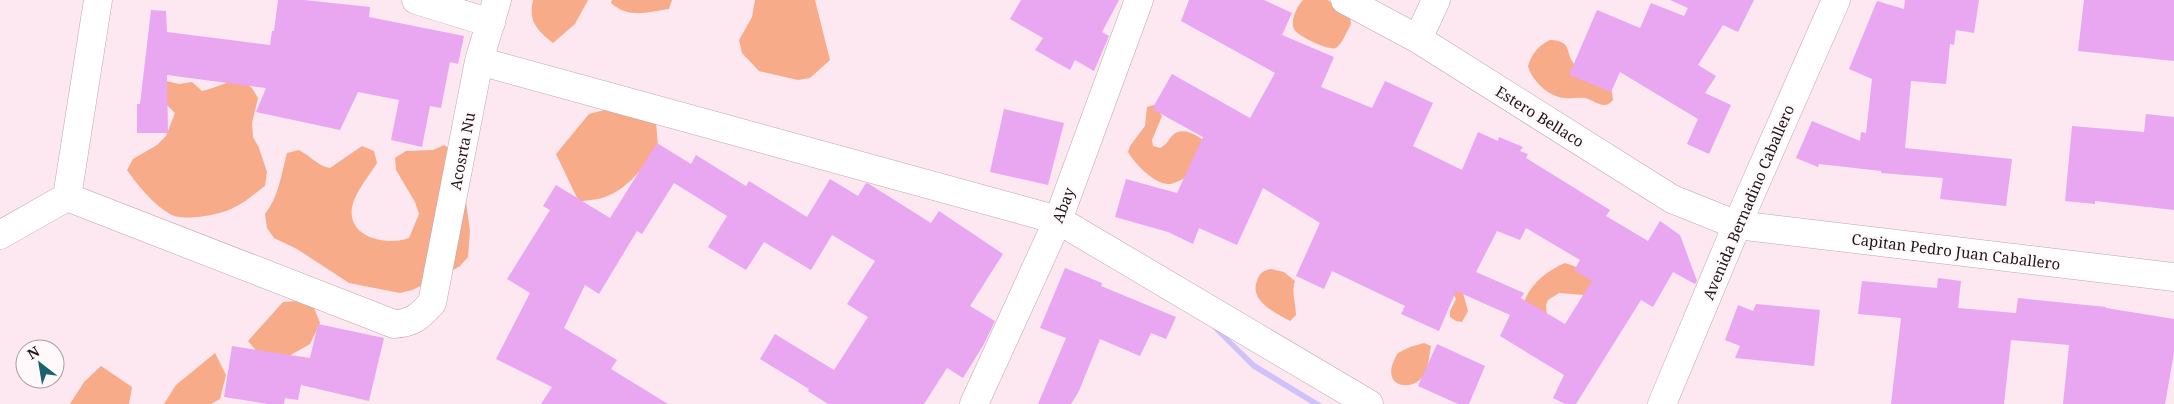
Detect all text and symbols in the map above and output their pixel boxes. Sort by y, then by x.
street label: Estero Bellaco [1492,81,1588,151]
street label: Avenida Bernadino Caballero [1698,101,1798,303]
street label: Acosrta Nu [445,110,479,192]
street label: Abay [1047,184,1079,226]
street label: Capitan Pedro Juan Caballero [1850,228,2062,274]
north arrow [15,339,65,389]
text: N [23,341,43,363]

